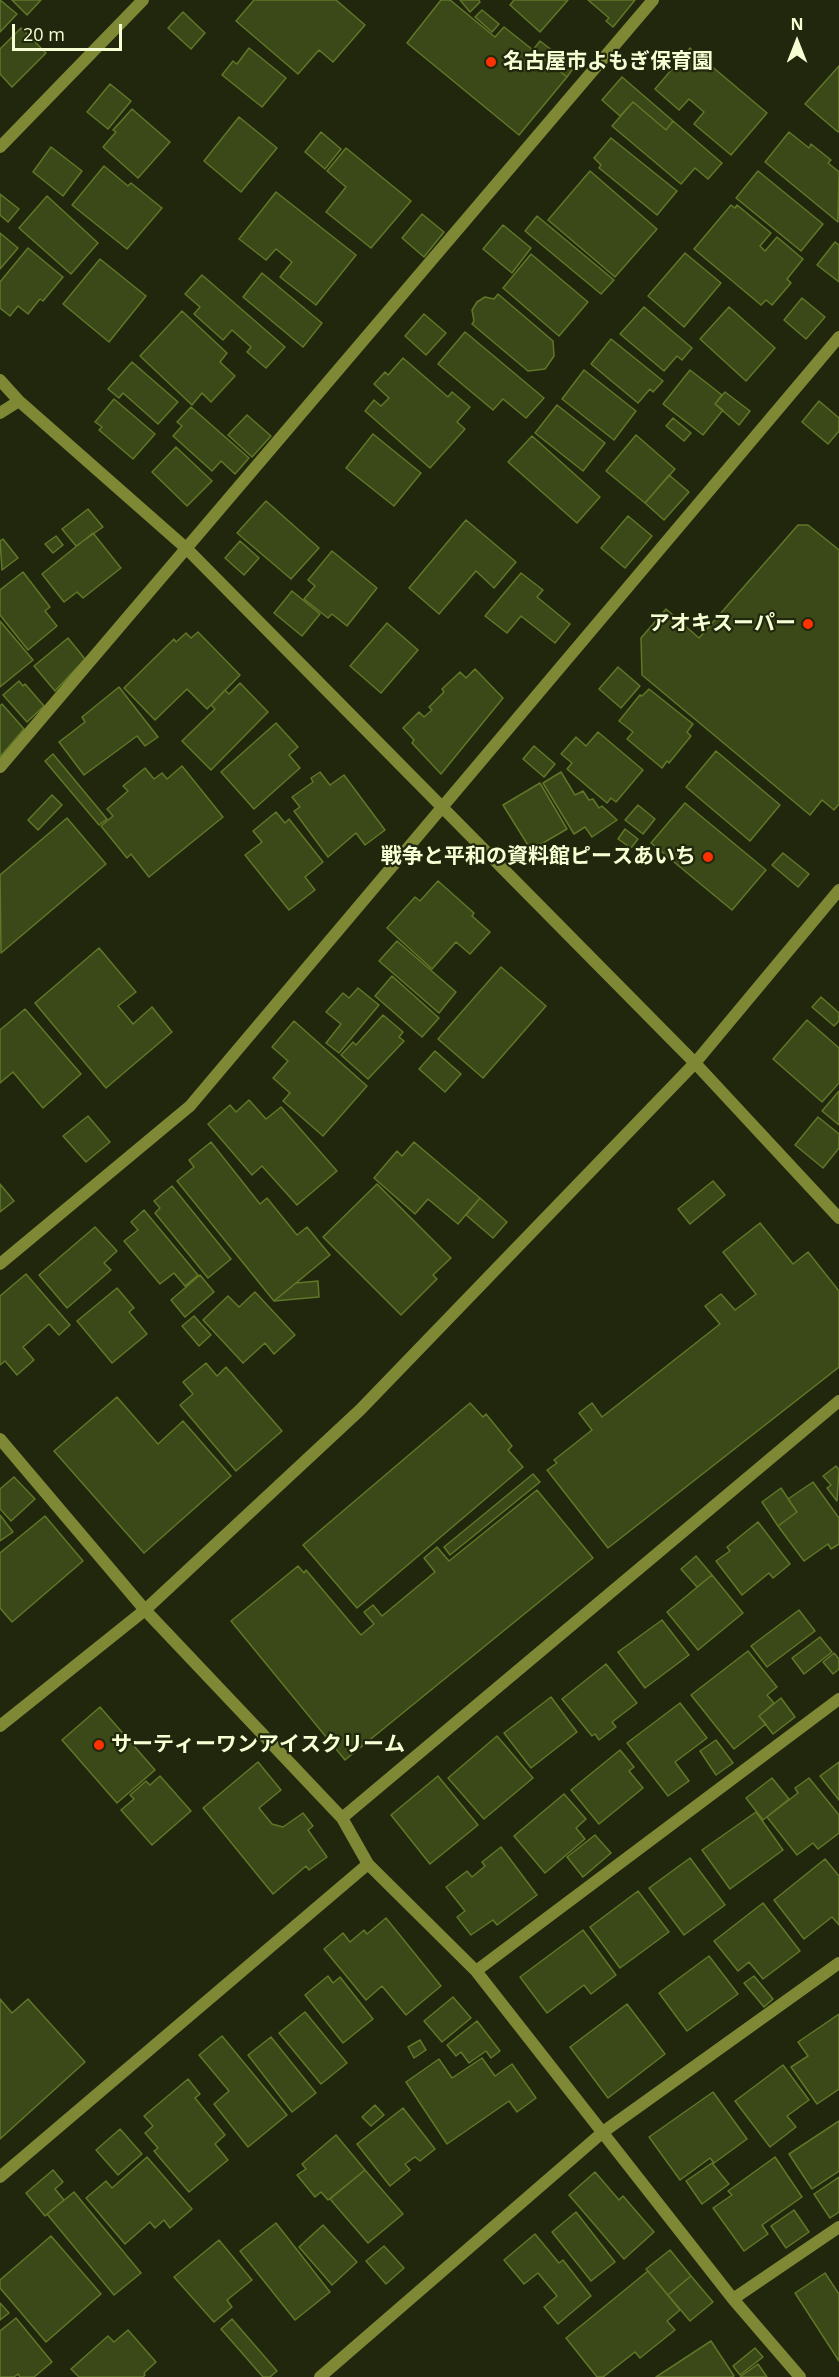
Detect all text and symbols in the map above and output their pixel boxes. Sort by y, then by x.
scale bar [15,12,124,50]
north arrow [767,12,827,72]
text: N [790,13,804,35]
text: 20 m [23,22,65,46]
place label: 名古屋市よもぎ保育園 [503,49,713,75]
marker: 名古屋市よもぎ保育園 [484,55,498,69]
place label: アオキスーパー [649,611,796,637]
marker: アオキスーパー [801,617,815,631]
place label: 戦争と平和の資料館ピースあいち [381,844,696,870]
marker: 戦争と平和の資料館ピースあいち [701,850,715,864]
place label: サーティーワンアイスクリーム [111,1732,405,1758]
marker: サーティーワンアイスクリーム [92,1738,106,1752]

